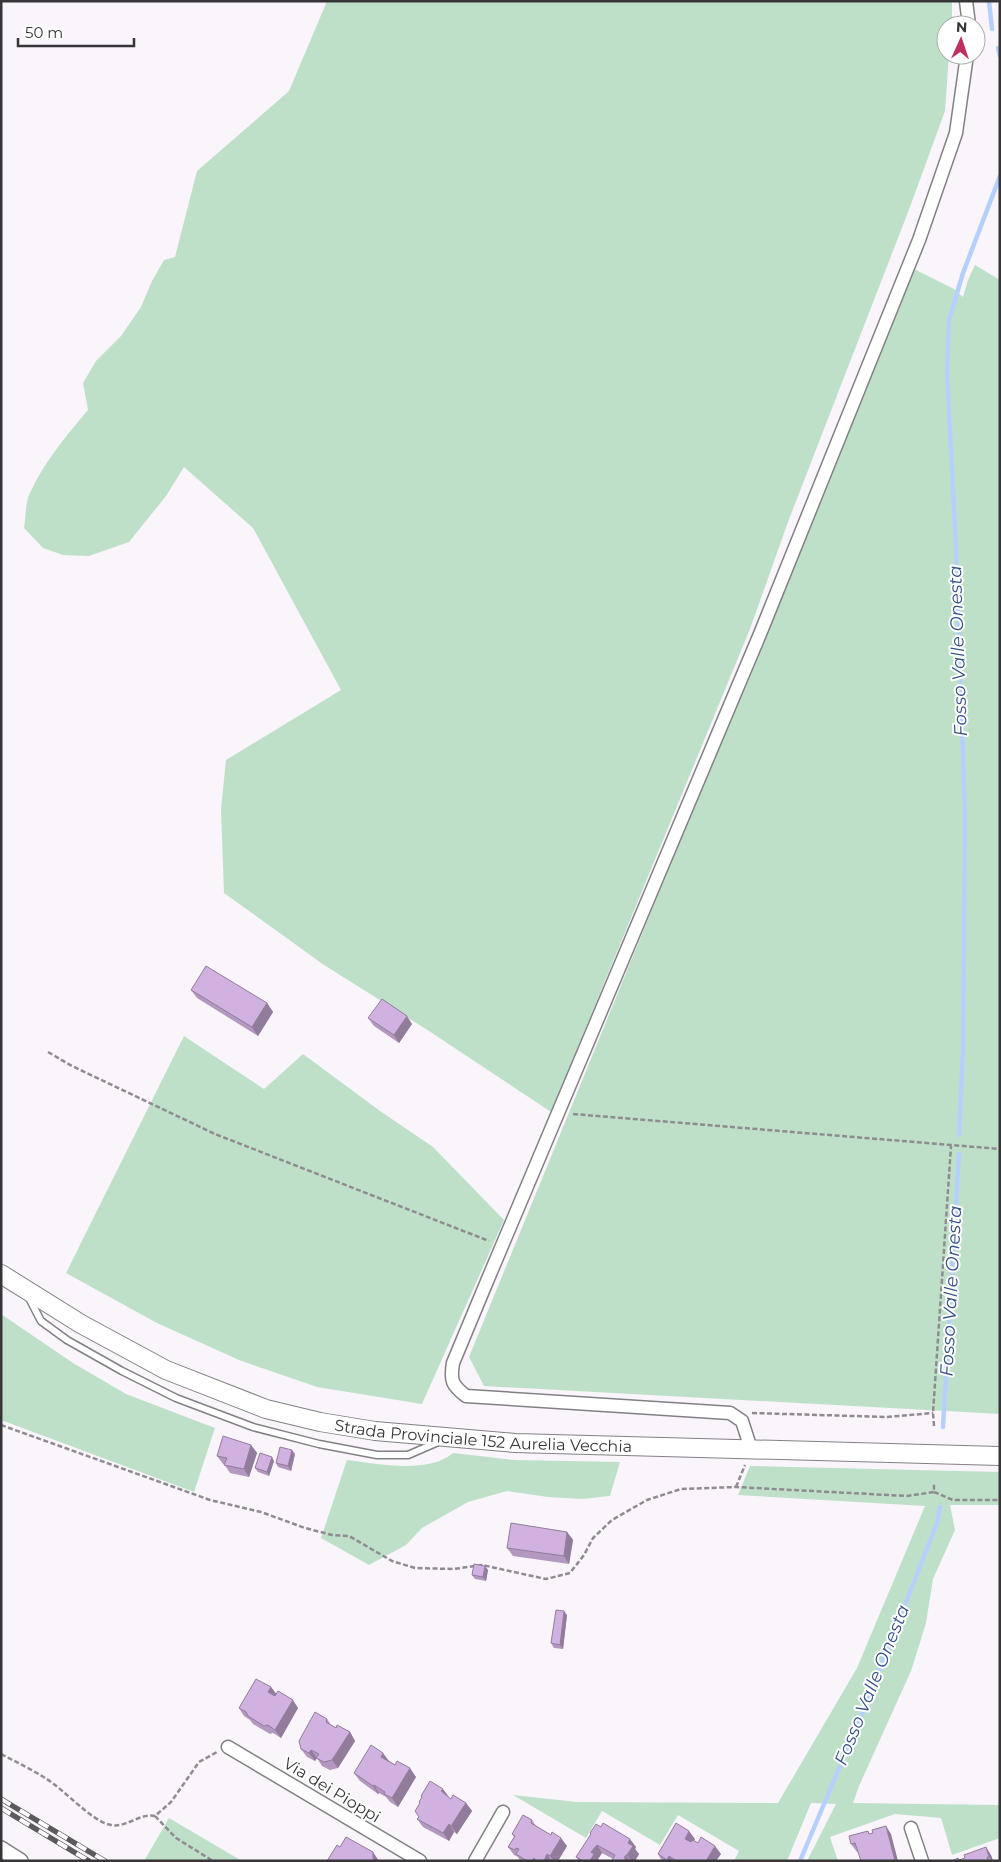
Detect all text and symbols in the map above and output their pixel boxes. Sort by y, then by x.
scale bar [18,15,134,47]
north arrow [936,15,986,65]
text: N [956,18,968,36]
text: 50 m [25,23,63,42]
water label: Fosso Valle Onesta [944,565,972,737]
water label: Fosso Valle Onesta [936,1205,966,1377]
street label: Strada Provinciale 152 Aurelia Vecchia [333,1415,632,1456]
water label: Fosso Valle Onesta [830,1602,914,1768]
street label: Via dei Pioppi [280,1754,384,1826]

